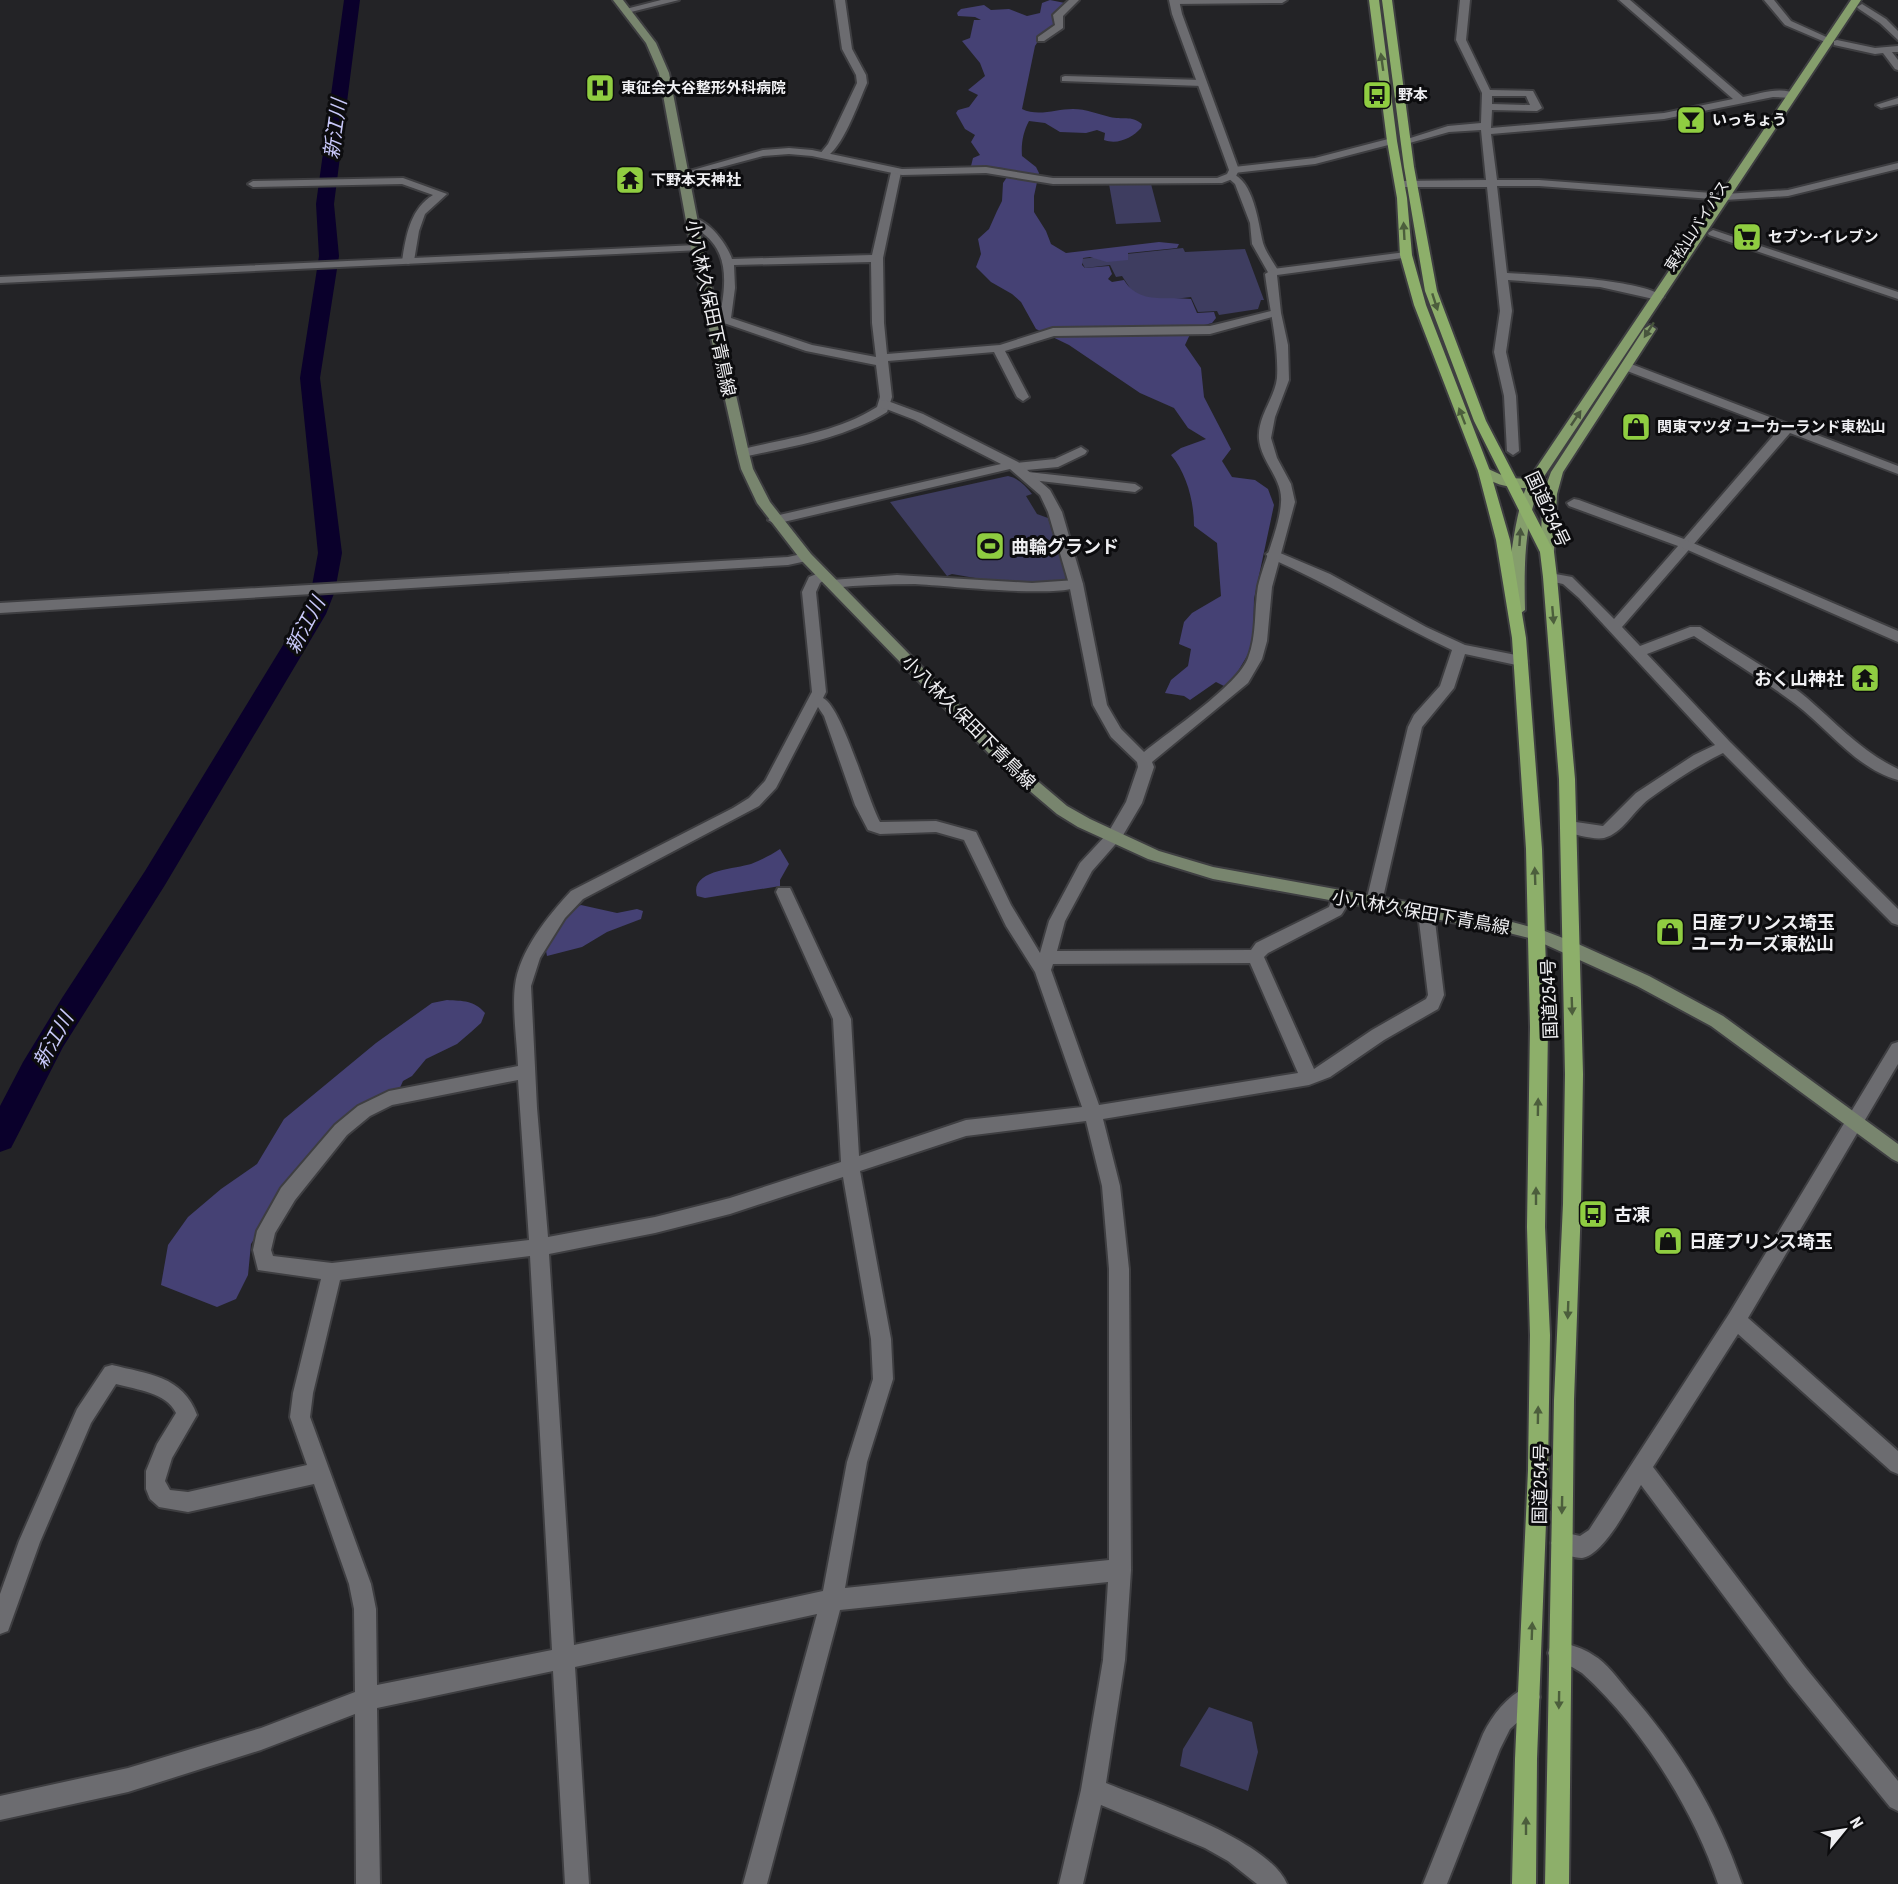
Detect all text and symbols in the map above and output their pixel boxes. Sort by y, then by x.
one-way arrow [1377,53,1386,72]
hospital icon: 東征会大谷整形外科病院 [584,72,616,104]
place label: 東征会大谷整形外科病院 [621,79,786,97]
bus stop icon: 野本 [1361,79,1393,111]
place label: 野本 [1398,86,1428,104]
water label: 新江川 [319,96,351,160]
bar icon: いっちょう [1675,104,1707,136]
place label: いっちょう [1712,111,1787,129]
temple icon: 下野本天神社 [614,164,646,196]
place label: 下野本天神社 [651,171,741,189]
street label: 東松山バイパス [1661,177,1733,275]
street label: 小八林久保田下青鳥線 [682,218,740,398]
supermarket icon: セブン-イレブン [1731,221,1763,253]
one-way arrow [1400,222,1409,241]
place label: セブン-イレブン [1768,228,1878,246]
one-way arrow [1430,293,1440,311]
one-way arrow [1644,321,1655,338]
one-way arrow [1457,407,1467,425]
one-way arrow [1570,410,1581,426]
shop icon: 関東マツダ ユーカーランド東松山 [1620,411,1652,443]
place label: 関東マツダ ユーカーランド東松山 [1657,418,1885,436]
street label: 国道254号 [1521,468,1575,550]
one-way arrow [1515,528,1525,547]
sports icon: 曲輪グランド [974,530,1006,562]
place label: 曲輪グランド [1011,536,1119,557]
water label: 新江川 [280,591,331,657]
one-way arrow [1548,606,1558,625]
street label: 小八林久保田下青鳥線 [898,651,1040,793]
temple icon: おく山神社 [1849,662,1881,694]
place label: おく山神社 [1754,668,1844,689]
one-way arrow [1530,866,1539,885]
street label: 小八林久保田下青鳥線 [1331,886,1511,938]
place label: 日産プリンス埼玉 ユーカーズ東松山 [1691,912,1835,954]
shop icon: 日産プリンス埼玉 ユーカーズ東松山 [1654,916,1686,948]
street label: 国道254号 [1537,958,1561,1040]
one-way arrow [1567,997,1577,1016]
water label: 新江川 [28,1006,79,1072]
one-way arrow [1533,1098,1542,1117]
one-way arrow [1531,1187,1541,1206]
bus stop icon: 古凍 [1577,1198,1609,1230]
place label: 古凍 [1614,1204,1650,1225]
shop icon: 日産プリンス埼玉 [1652,1225,1684,1257]
place label: 日産プリンス埼玉 [1689,1231,1833,1252]
one-way arrow [1563,1300,1572,1319]
one-way arrow [1534,1405,1543,1424]
street label: 国道254号 [1529,1443,1551,1525]
one-way arrow [1558,1495,1567,1514]
one-way arrow [1527,1621,1537,1640]
one-way arrow [1555,1690,1564,1709]
north arrow [1814,1800,1874,1860]
text: N [1846,1814,1867,1832]
one-way arrow [1521,1816,1531,1835]

